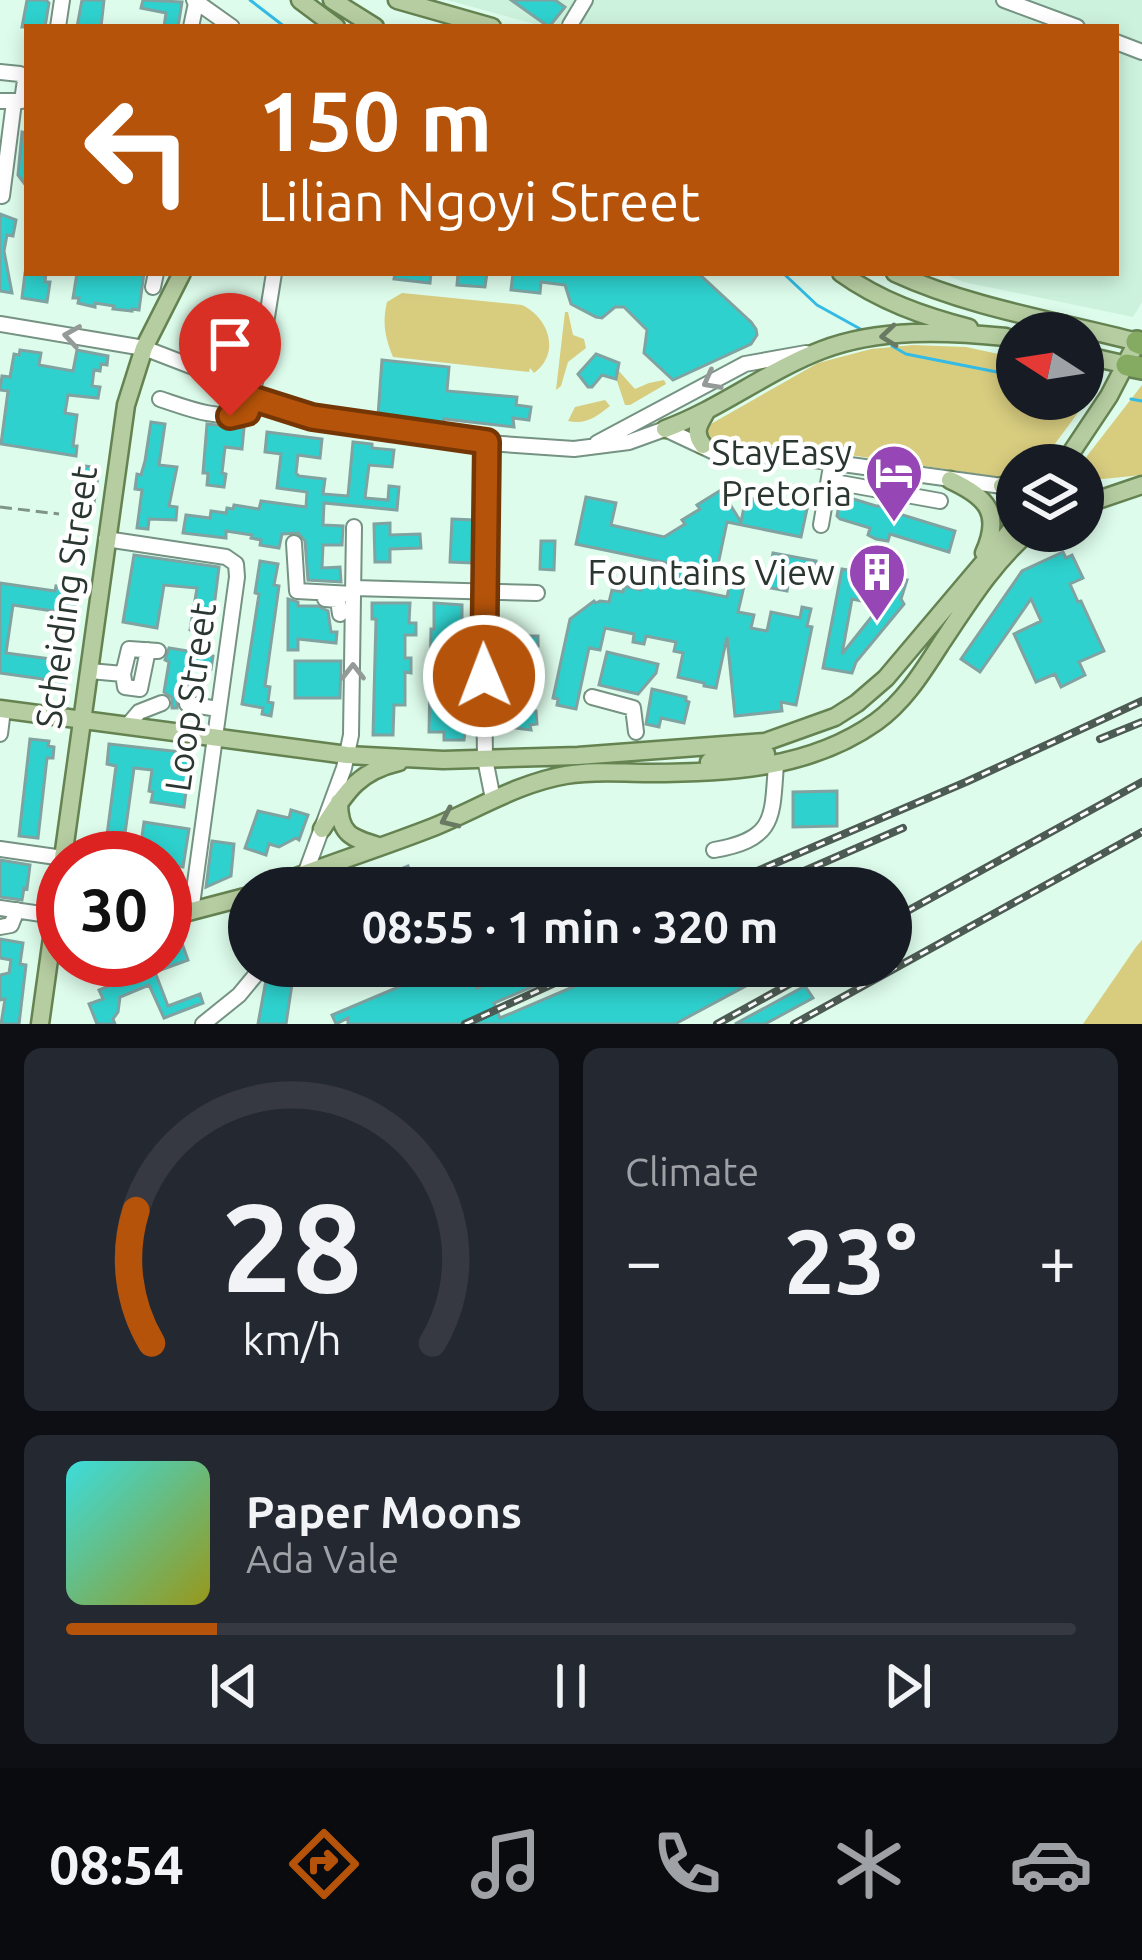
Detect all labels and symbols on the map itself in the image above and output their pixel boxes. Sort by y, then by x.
pin [179,293,281,416]
north arrow [996,312,1104,420]
one-way arrow [879,323,898,348]
one-way arrow [62,324,82,350]
one-way arrow [703,367,724,390]
place label: StayEasy Pretoria [712,431,852,513]
hotel icon: StayEasy Pretoria [863,442,925,524]
street label: Scheiding Street [27,463,104,731]
building icon: Fountains View [846,541,908,623]
place label: Fountains View [588,551,835,592]
street label: Loop Street [156,600,223,794]
position arrow [421,613,547,739]
one-way arrow [340,662,366,680]
one-way arrow [440,805,461,828]
speed limit sign: 30 [36,831,192,987]

